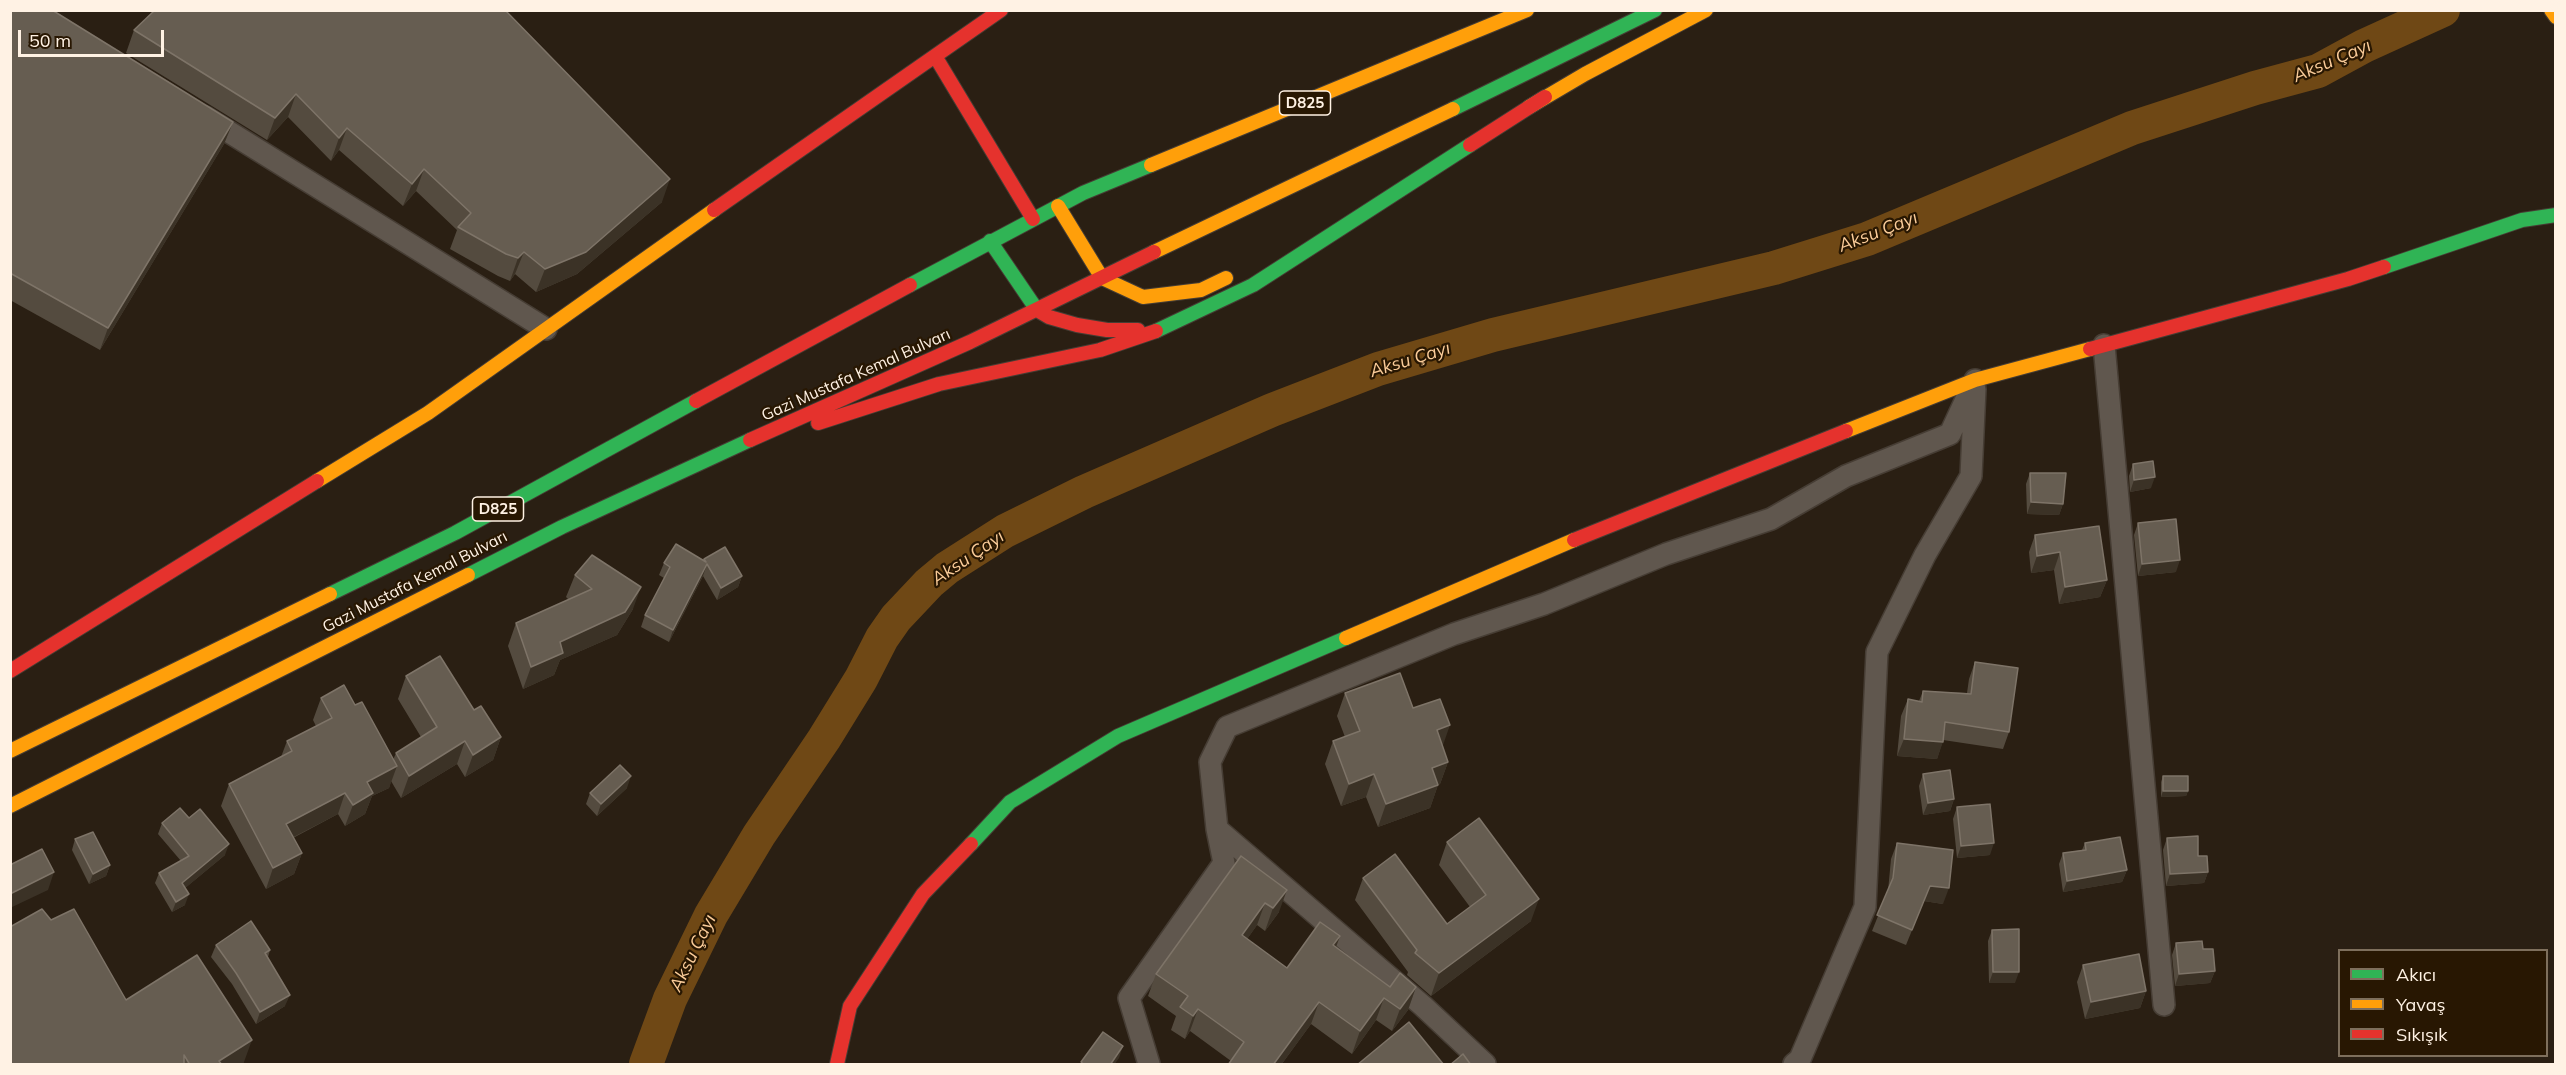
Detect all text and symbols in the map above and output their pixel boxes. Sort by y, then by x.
scale bar [21,18,166,56]
text: 50 m [29,29,71,52]
water label: Aksu Çayı [2290,35,2374,87]
road number: D825 [1280,91,1330,115]
water label: Aksu Çayı [1835,207,1921,257]
street label: Gazi Mustafa Kemal Bulvarı [759,325,953,425]
water label: Aksu Çayı [1367,338,1453,382]
road number: D825 [472,497,524,521]
water label: Aksu Çayı [928,526,1008,590]
street label: Gazi Mustafa Kemal Bulvarı [320,527,510,637]
water label: Aksu Çayı [665,911,721,995]
legend [2338,949,2548,1057]
text: Akıcı [2396,963,2436,986]
text: Yavaş [2396,993,2445,1016]
text: Sıkışık [2396,1023,2448,1046]

